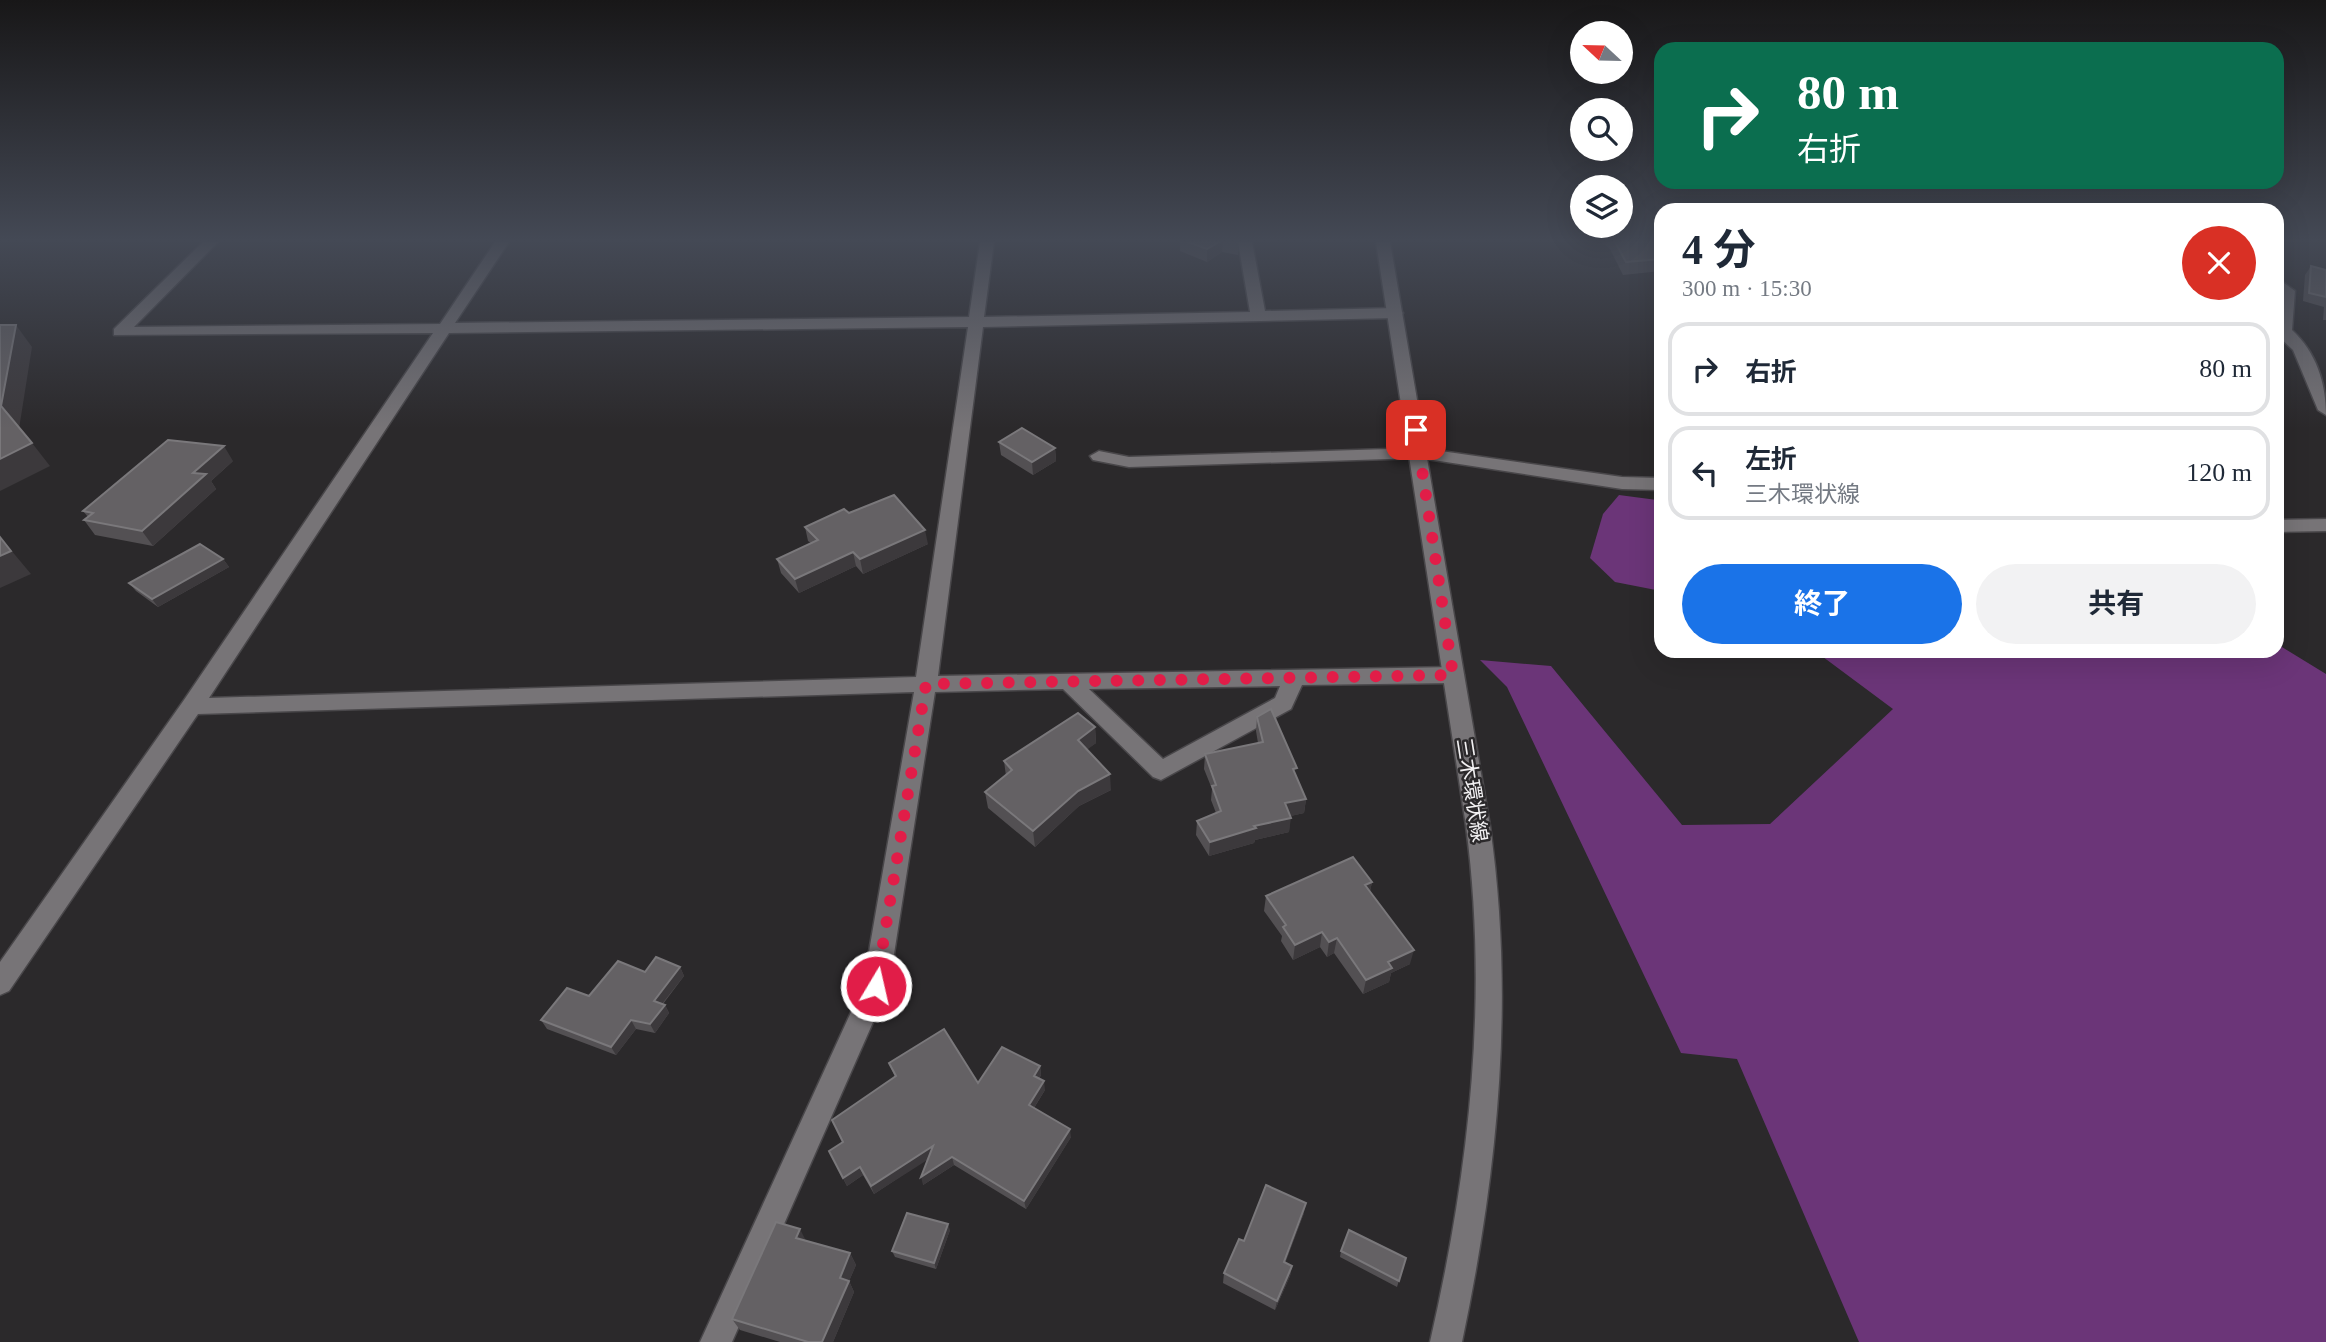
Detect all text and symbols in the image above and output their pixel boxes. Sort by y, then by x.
north arrow [1570,21,1633,84]
map controls [1570,21,1633,238]
text: 80 m [1797,65,1899,120]
icon: right [1682,70,1773,161]
button: search [1570,98,1633,161]
text: 右折 [1797,131,1861,167]
button: layers [1570,175,1633,238]
button: close [2182,226,2256,300]
text: 4 分 [1682,227,1756,273]
text: 300 m · 15:30 [1682,276,1812,301]
icon: right [1686,350,1724,388]
text: 80 m [2199,354,2252,383]
text: 右折 [1745,358,1797,387]
pin [1386,400,1446,460]
icon: arrive [1397,411,1435,449]
text: 左折 [1745,445,1797,474]
icon: left [1686,454,1724,492]
text: 120 m [2186,458,2252,487]
text: 三木環状線 [1745,482,1860,507]
button: 終了 [1682,564,1962,644]
button: 共有 [1976,564,2256,644]
street label: 三木環状線 [1452,736,1492,844]
position arrow [839,949,913,1023]

